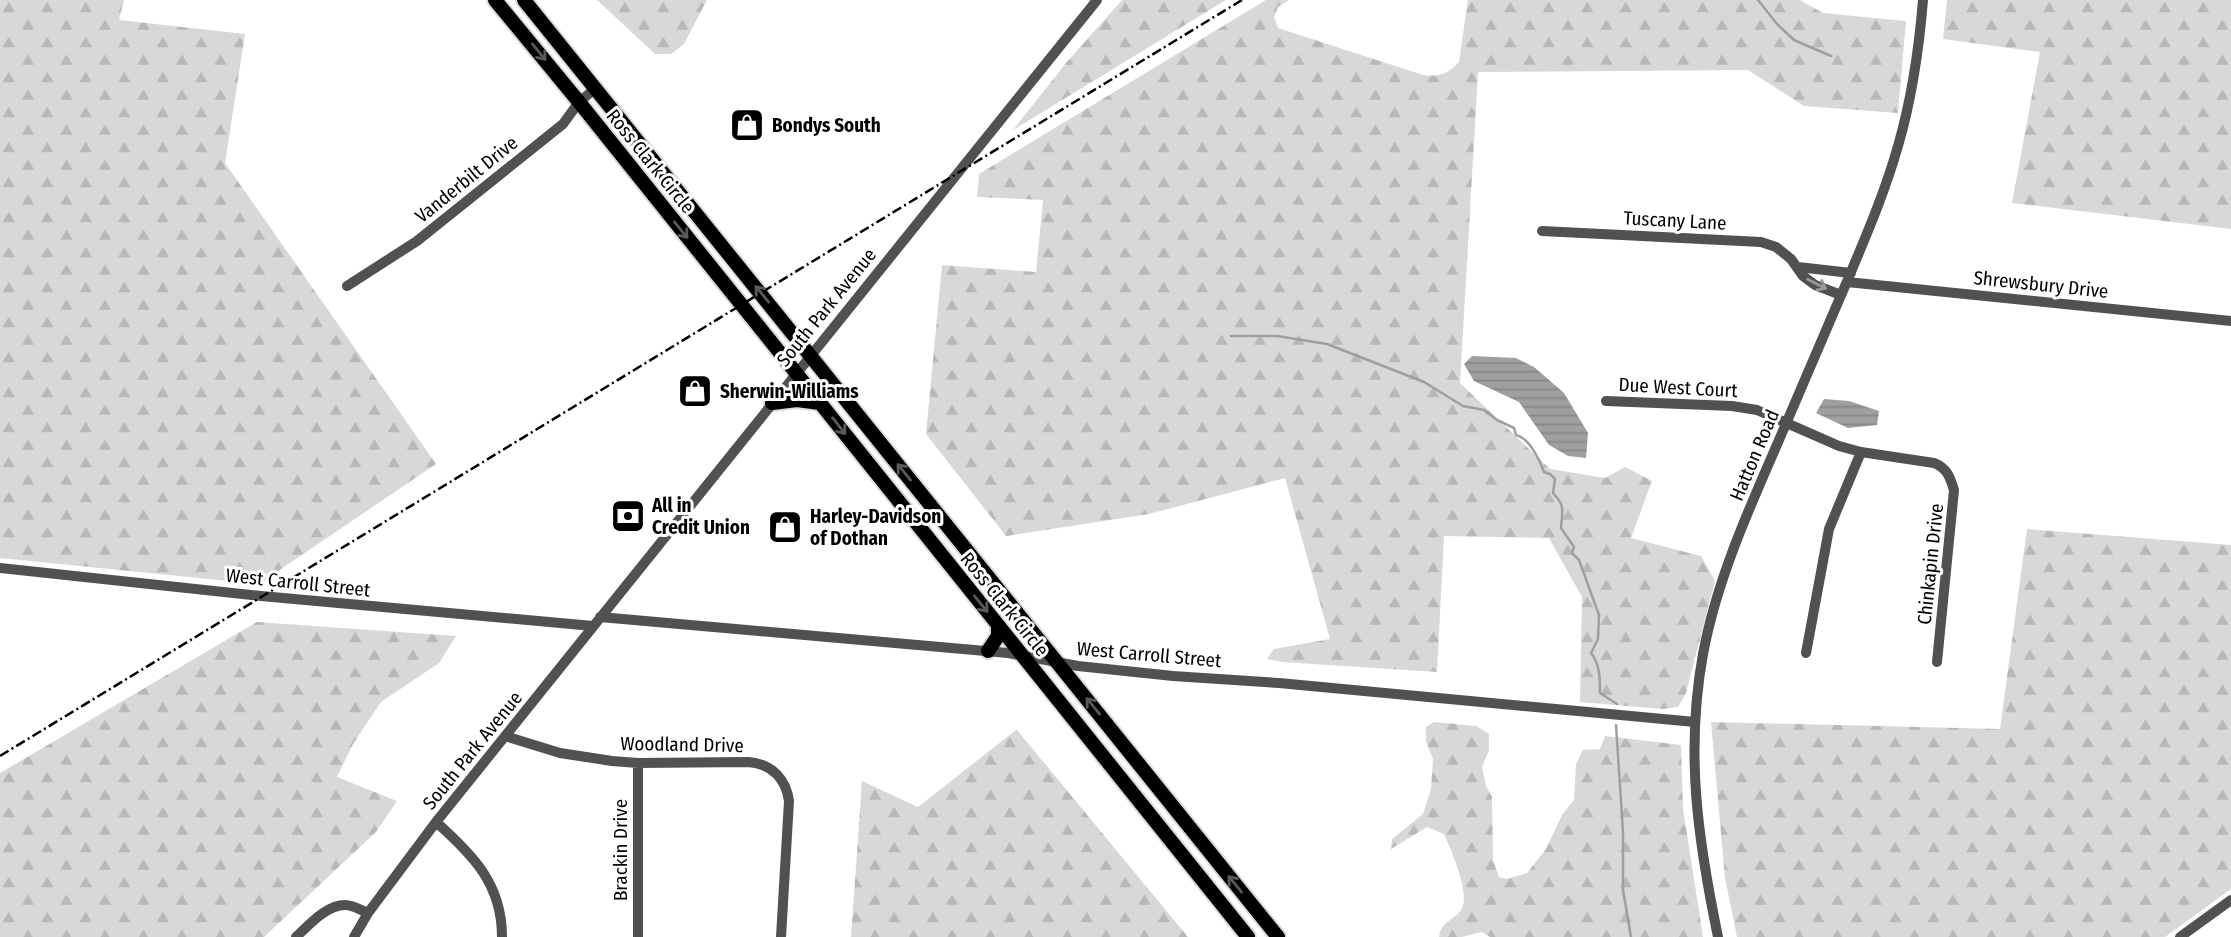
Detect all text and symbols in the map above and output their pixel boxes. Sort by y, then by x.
one-way arrow [531,43,546,61]
street label: Ross Clark Circle [602,105,700,218]
shop icon: Bondys South [728,106,766,144]
place label: Bondys South [772,114,881,137]
street label: Vanderbilt Drive [410,131,522,228]
street label: Tuscany Lane [1623,206,1727,235]
one-way arrow [674,220,689,238]
street label: South Park Avenue [772,244,881,371]
street label: Shrewsbury Drive [1972,266,2109,303]
one-way arrow [1806,277,1827,291]
one-way arrow [754,285,770,303]
shop icon: Sherwin-Williams [676,372,714,410]
street label: Due West Court [1618,373,1739,402]
place label: Sherwin-Williams [720,380,859,403]
street label: Hatton Road [1725,406,1784,504]
one-way arrow [831,417,846,435]
one-way arrow [897,463,912,481]
place label: All in Credit Union [651,494,750,539]
bank icon: All in Credit Union [609,497,647,535]
street label: Chinkapin Drive [1913,502,1948,626]
place label: Harley-Davidson of Dothan [810,505,941,550]
shop icon: Harley-Davidson of Dothan [766,508,804,546]
street label: Ross Clark Circle [956,548,1054,661]
street label: West Carroll Street [225,563,372,602]
one-way arrow [973,594,988,613]
street label: West Carroll Street [1076,637,1223,672]
street label: South Park Avenue [418,687,527,814]
one-way arrow [1085,698,1100,716]
street label: Woodland Drive [620,732,744,757]
street label: Brackin Drive [609,799,632,901]
one-way arrow [1227,875,1243,893]

